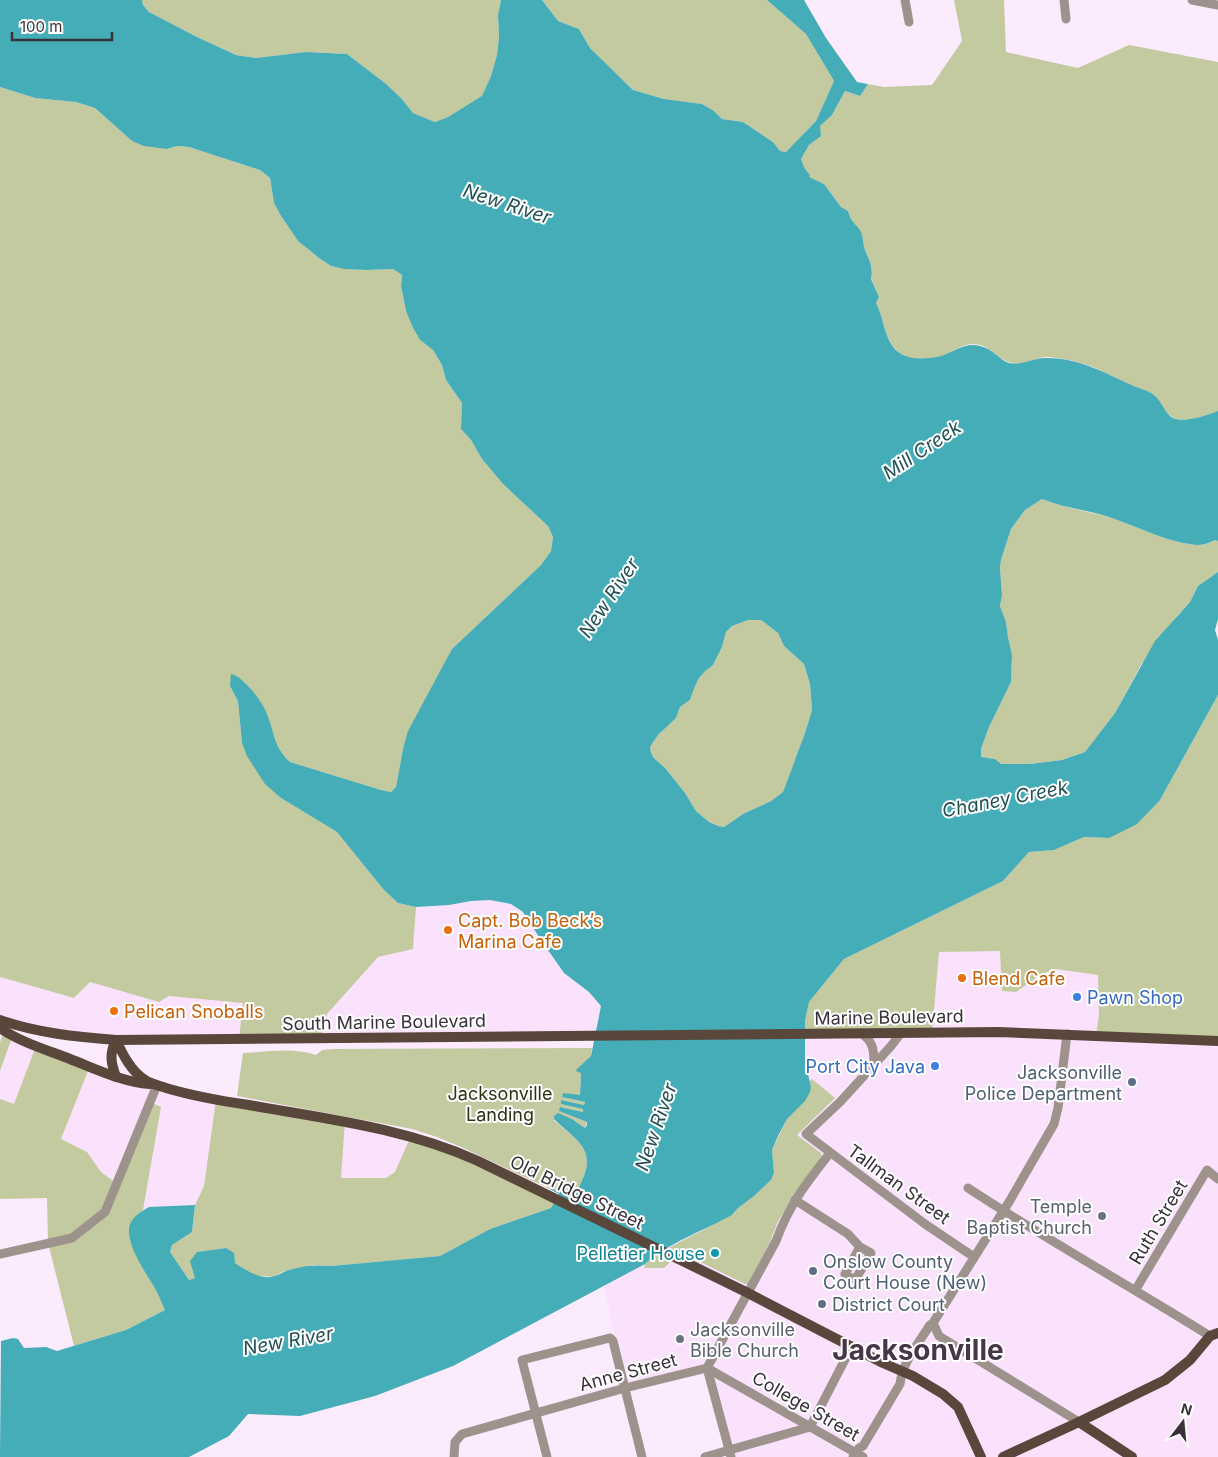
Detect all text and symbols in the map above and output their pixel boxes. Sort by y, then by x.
scale bar [12,10,112,42]
text: 100 m [20,17,62,36]
water label: New River [460,179,555,229]
water label: Mill Creek [879,415,966,485]
water label: New River [574,553,644,642]
water label: Chaney Creek [940,775,1070,822]
place label: Capt. Bob Beck’s Marina Cafe [458,910,602,952]
marker: Capt. Bob Beck’s Marina Cafe [442,924,454,936]
place label: Blend Cafe [972,968,1065,989]
marker: Blend Cafe [956,972,968,984]
place label: Pawn Shop [1087,987,1183,1008]
marker: Pawn Shop [1071,991,1083,1003]
place label: Pelican Snoballs [124,1001,263,1022]
marker: Pelican Snoballs [108,1005,120,1017]
street label: Marine Boulevard [814,1005,964,1029]
street label: South Marine Boulevard [282,1010,486,1034]
place label: Port City Java [806,1056,925,1077]
marker: Port City Java [929,1060,941,1072]
place label: Jacksonville Police Department [965,1062,1122,1104]
marker: Jacksonville Police Department [1126,1076,1138,1088]
water label: New River [630,1079,682,1174]
park label: Jacksonville Landing [448,1083,552,1125]
street label: Tallman Street [844,1140,954,1228]
street label: Old Bridge Street [507,1151,647,1233]
street label: Ruth Street [1125,1176,1191,1268]
place label: Temple Baptist Church [967,1196,1092,1238]
marker: Temple Baptist Church [1096,1210,1108,1222]
place label: Pelletier House [577,1243,705,1264]
marker: Pelletier House [709,1247,721,1259]
place label: Onslow County Court House (New) [823,1251,987,1293]
marker: Onslow County Court House (New) [807,1265,819,1277]
place label: District Court [832,1294,945,1315]
marker: District Court [816,1298,828,1310]
place label: Jacksonville Bible Church [690,1319,799,1361]
water label: New River [241,1322,336,1360]
marker: Jacksonville Bible Church [674,1333,686,1345]
district label: Jacksonville [832,1333,1004,1367]
street label: Anne Street [577,1349,679,1395]
street label: College Street [749,1367,864,1445]
north arrow [1158,1397,1208,1447]
text: N [1179,1399,1194,1419]

